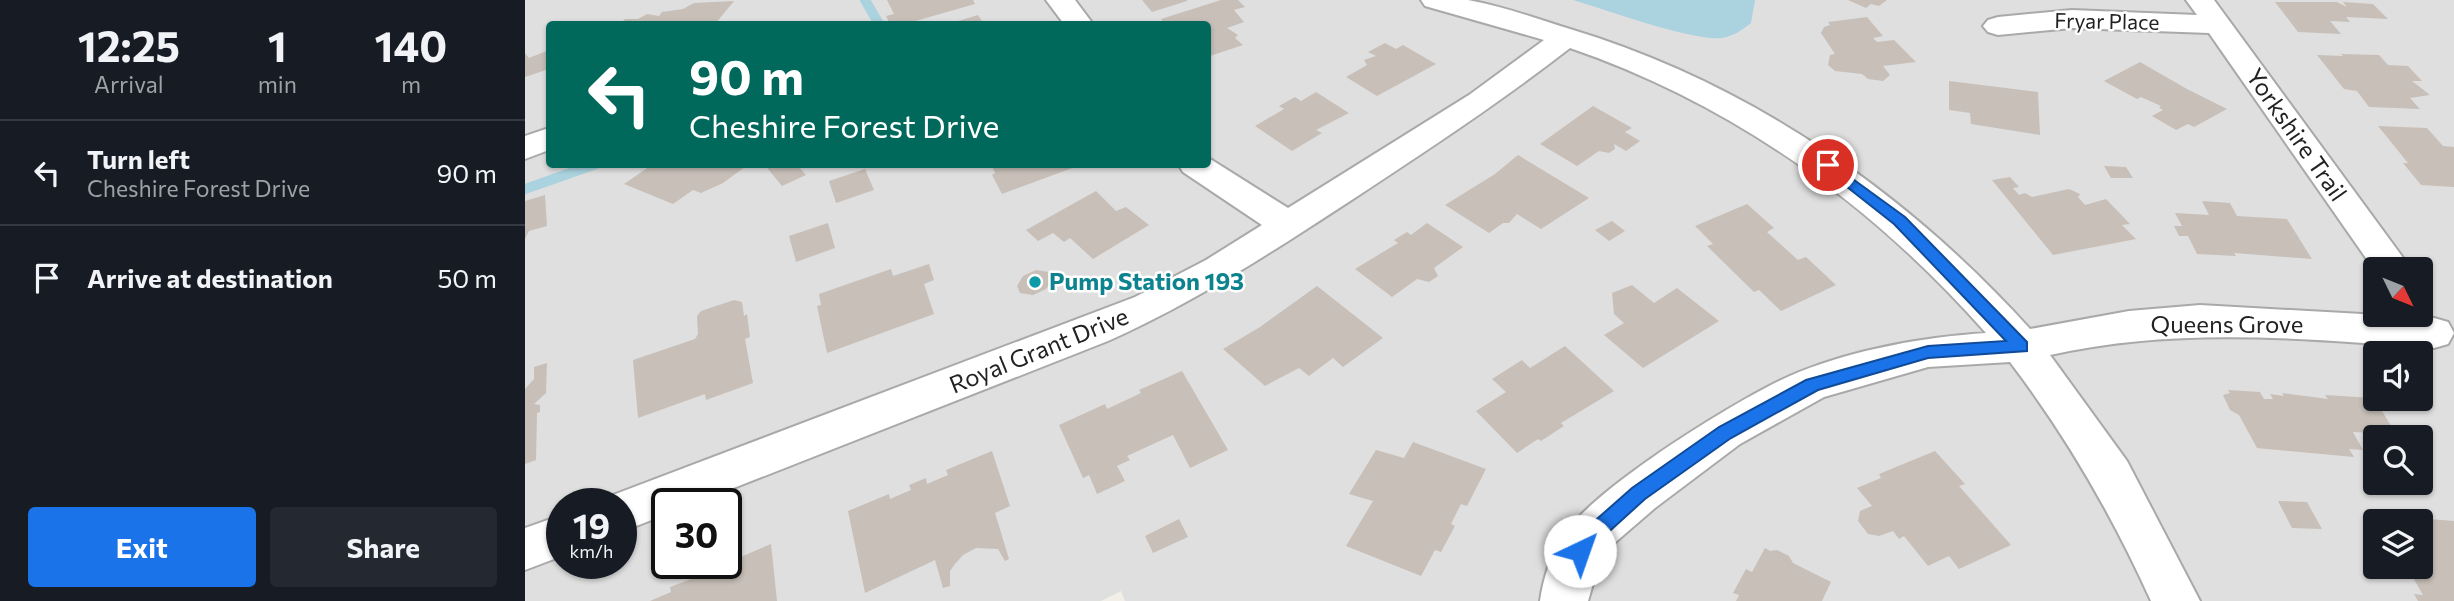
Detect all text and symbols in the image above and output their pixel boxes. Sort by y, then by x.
street label: Fryar Place [2054,7,2160,34]
text: 12:25 [78,19,180,71]
text: 1 [268,19,287,71]
text: 140 [375,19,447,71]
text: 90 m [689,45,804,105]
icon: left [574,49,665,140]
street label: Yorkshire Trail [2241,62,2354,206]
text: Arrival [94,70,164,98]
text: min [258,70,297,98]
text: m [401,70,421,98]
text: Cheshire Forest Drive [689,105,999,145]
pin [1798,135,1858,195]
text: Turn left [87,143,190,174]
icon: arrive [1809,146,1847,184]
icon: left [28,154,66,192]
text: 90 m [437,157,497,188]
text: Cheshire Forest Drive [87,174,310,202]
north arrow [2363,257,2433,327]
map controls [2363,257,2433,579]
icon: arrive [28,259,66,297]
text: Arrive at destination [87,262,333,293]
text: 50 m [437,262,497,293]
place label: Pump Station 193 [1049,266,1244,295]
marker: Pump Station 193 [1027,274,1043,290]
street label: Royal Grant Drive [945,301,1132,399]
street label: Queens Grove [2151,309,2303,338]
button: sound [2363,341,2433,411]
button: search [2363,425,2433,495]
speed limit sign: 30 [651,488,742,579]
text: 19 [573,503,610,546]
button: Exit [28,507,256,587]
button: Share [270,507,497,587]
button: layers [2363,509,2433,579]
position arrow [1543,514,1617,588]
text: km/h [570,540,613,562]

